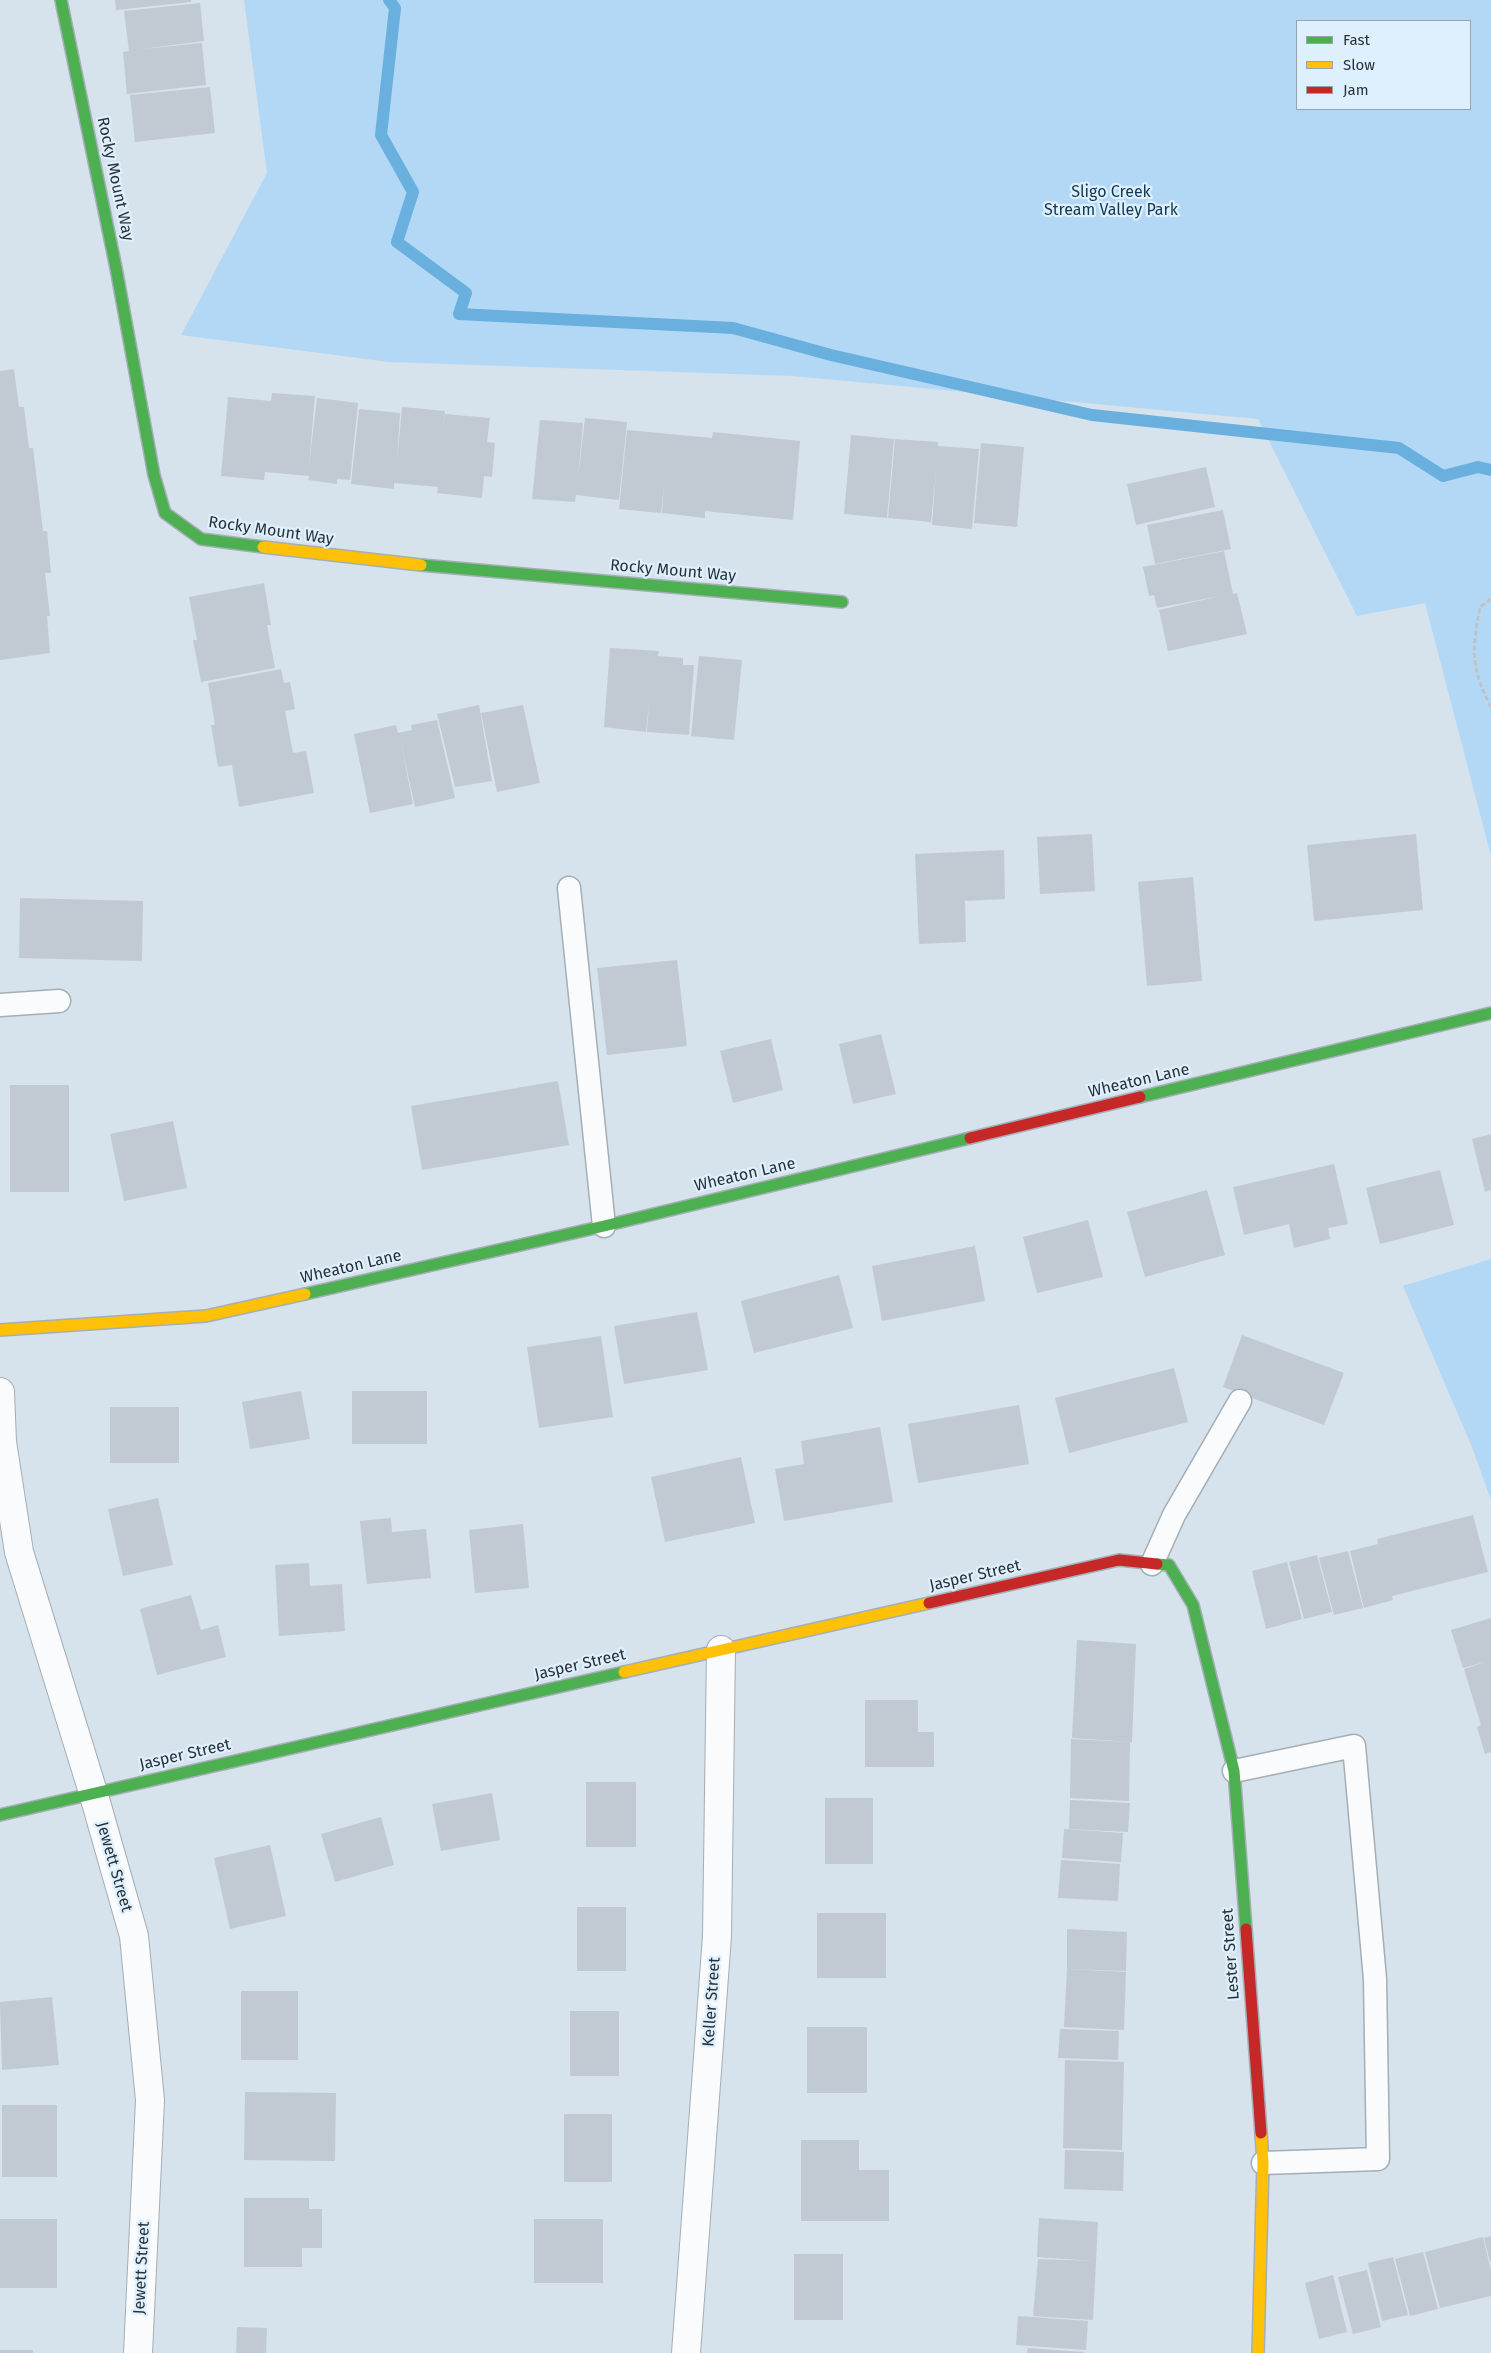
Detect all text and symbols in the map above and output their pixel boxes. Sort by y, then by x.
legend [1296,20,1471,110]
text: Fast [1343,31,1370,49]
text: Slow [1343,56,1375,74]
text: Jam [1343,81,1369,99]
street label: Rocky Mount Way [92,115,138,243]
park label: Sligo Creek Stream Valley Park [1044,183,1178,221]
street label: Rocky Mount Way [207,513,335,549]
street label: Rocky Mount Way [609,556,737,586]
street label: Wheaton Lane [1087,1060,1191,1102]
street label: Wheaton Lane [693,1154,797,1196]
street label: Wheaton Lane [299,1246,403,1288]
street label: Jasper Street [928,1556,1022,1596]
street label: Jasper Street [533,1645,627,1685]
street label: Jasper Street [138,1735,232,1775]
street label: Jewett Street [92,1820,136,1914]
street label: Lester Street [1218,1908,1244,2000]
street label: Keller Street [699,1957,725,2047]
street label: Jewett Street [130,2221,154,2315]

